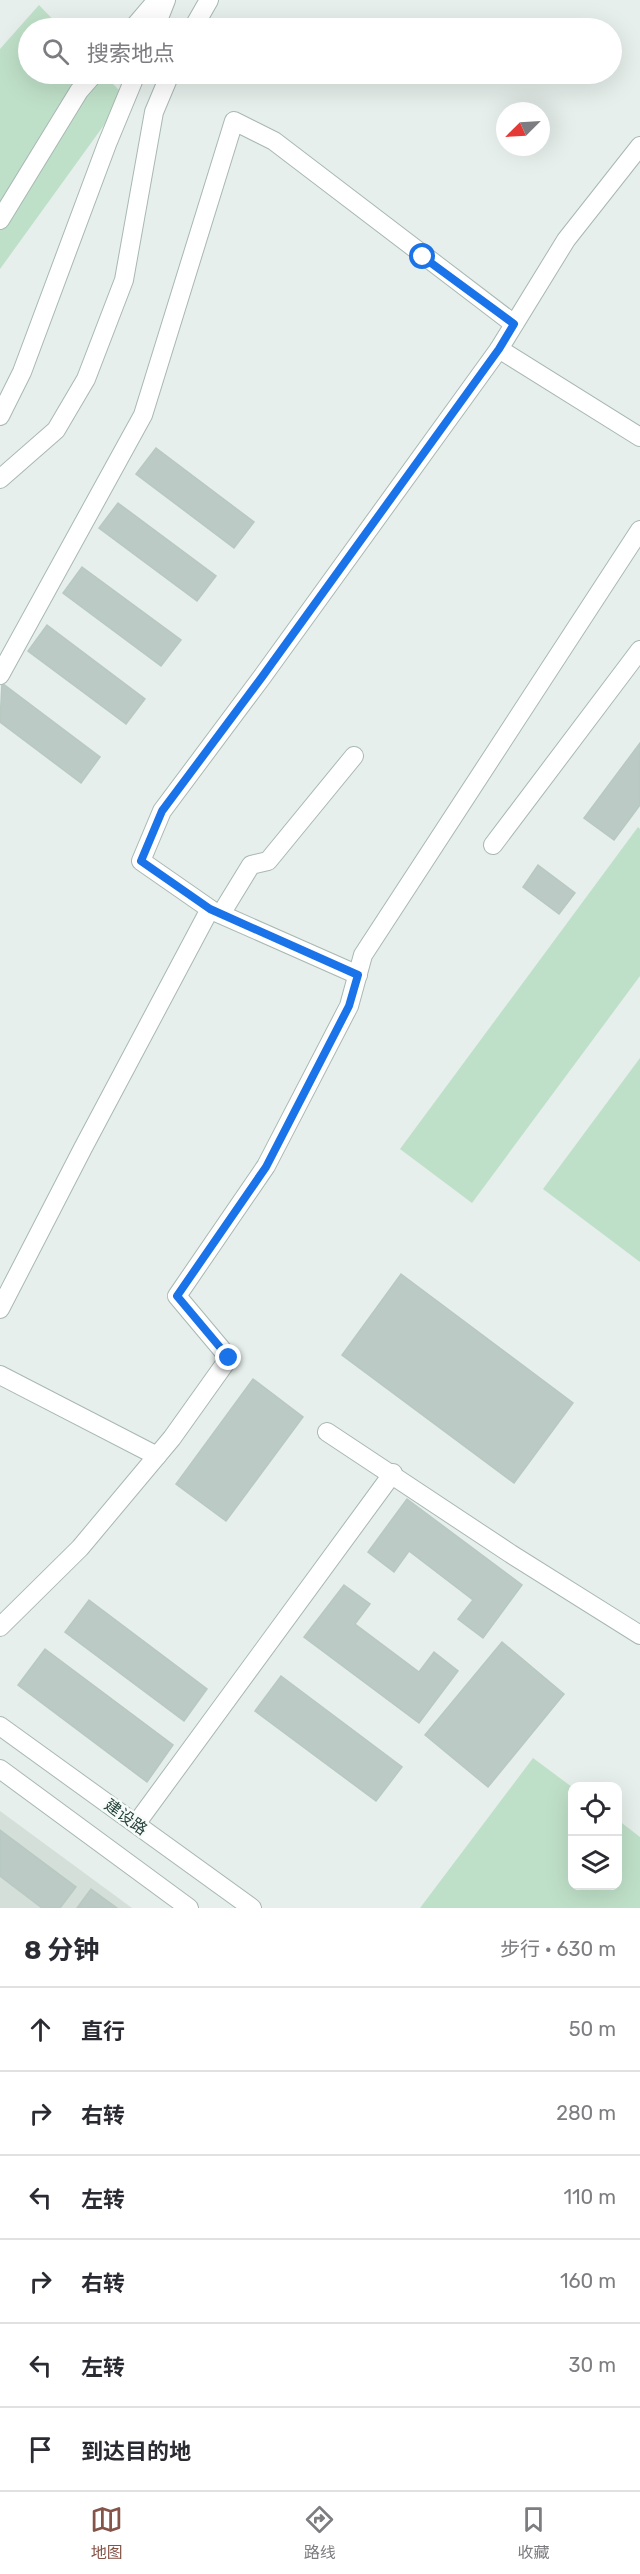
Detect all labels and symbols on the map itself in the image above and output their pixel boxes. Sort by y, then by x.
north arrow [496,102,550,156]
route start [409,243,435,269]
route end [215,1344,241,1370]
street label: 建设路 [101,1795,151,1839]

